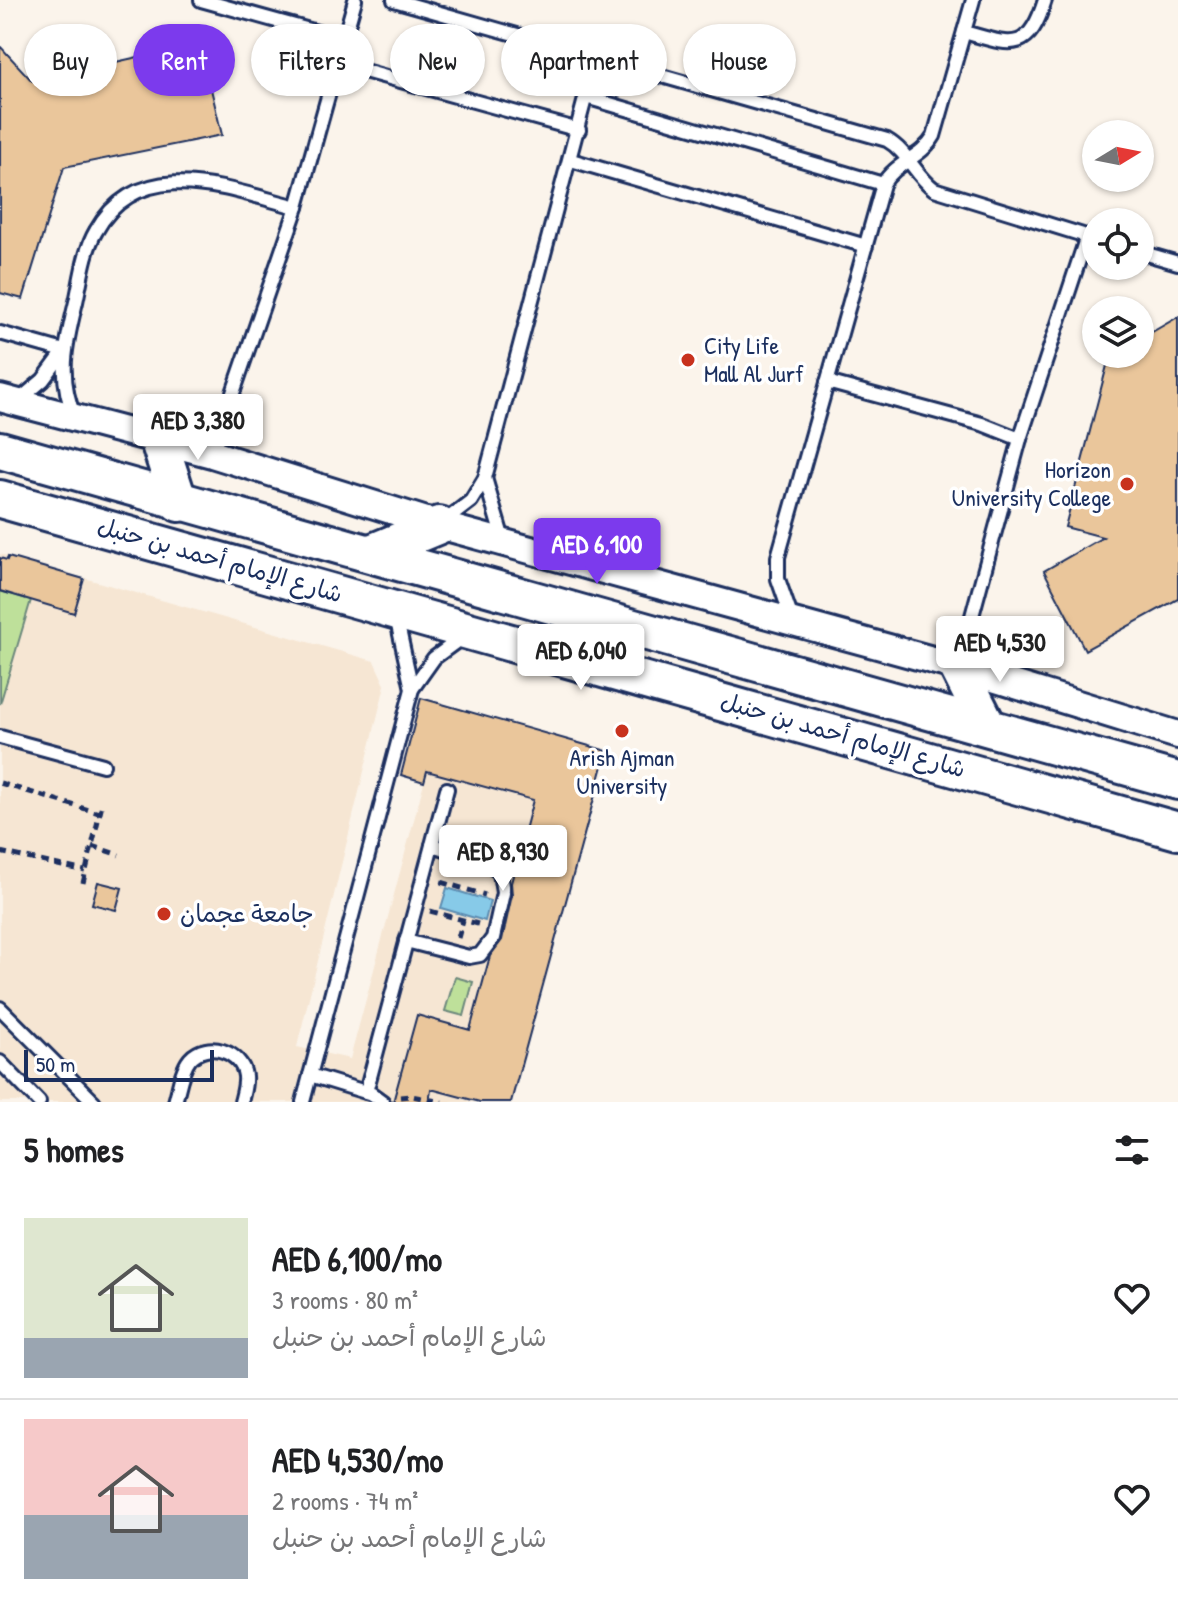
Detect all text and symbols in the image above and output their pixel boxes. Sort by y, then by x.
chip: Buy [24,24,117,96]
chip: Rent [133,24,235,96]
chip: Filters [251,24,374,96]
chip: New [390,24,485,96]
chip: Apartment [501,24,667,96]
chip: House [683,24,796,96]
north arrow [1082,120,1154,192]
map controls [1082,120,1154,368]
button: locate [1082,208,1154,280]
button: layers [1082,296,1154,368]
place label: City Life Mall Al Jurf [704,329,804,389]
marker: City Life Mall Al Jurf [679,351,697,369]
pin: AED 3,380 [106,394,290,462]
text: AED 3,380 [151,402,245,437]
place label: Horizon University College [952,453,1111,513]
marker: Horizon University College [1118,475,1136,493]
street label: شارع الإمام أحمد بن حنبل [93,509,347,612]
pin: AED 6,100 [505,518,689,586]
text: AED 6,100 [552,526,642,561]
pin: AED 4,530 [908,616,1092,684]
pin: AED 6,040 [489,624,673,692]
text: AED 4,530 [954,624,1046,659]
text: AED 6,040 [535,632,627,667]
street label: شارع الإمام أحمد بن حنبل [716,684,970,787]
marker: Arish Ajman University [613,722,631,740]
place label: Arish Ajman University [569,741,675,801]
pin: AED 8,930 [411,825,595,893]
text: AED 8,930 [457,833,549,868]
place label: جامعة عجمان [180,897,314,929]
marker: جامعة عجمان [155,905,173,923]
scale bar [24,1046,214,1082]
text: 50 m [36,1049,75,1079]
text: 5 homes [24,1127,124,1173]
icon: filters [1110,1128,1154,1172]
text: AED 6,100/mo [272,1236,442,1282]
icon: home [88,1250,184,1346]
icon: heart [1110,1276,1154,1320]
text: 3 rooms · 80 m² [272,1282,418,1317]
text: شارع الإمام أحمد بن حنبل [272,1319,547,1354]
text: AED 4,530/mo [272,1437,443,1483]
icon: home [88,1451,184,1547]
icon: heart [1110,1477,1154,1521]
text: 2 rooms · 74 m² [272,1483,418,1518]
text: شارع الإمام أحمد بن حنبل [272,1520,547,1555]

